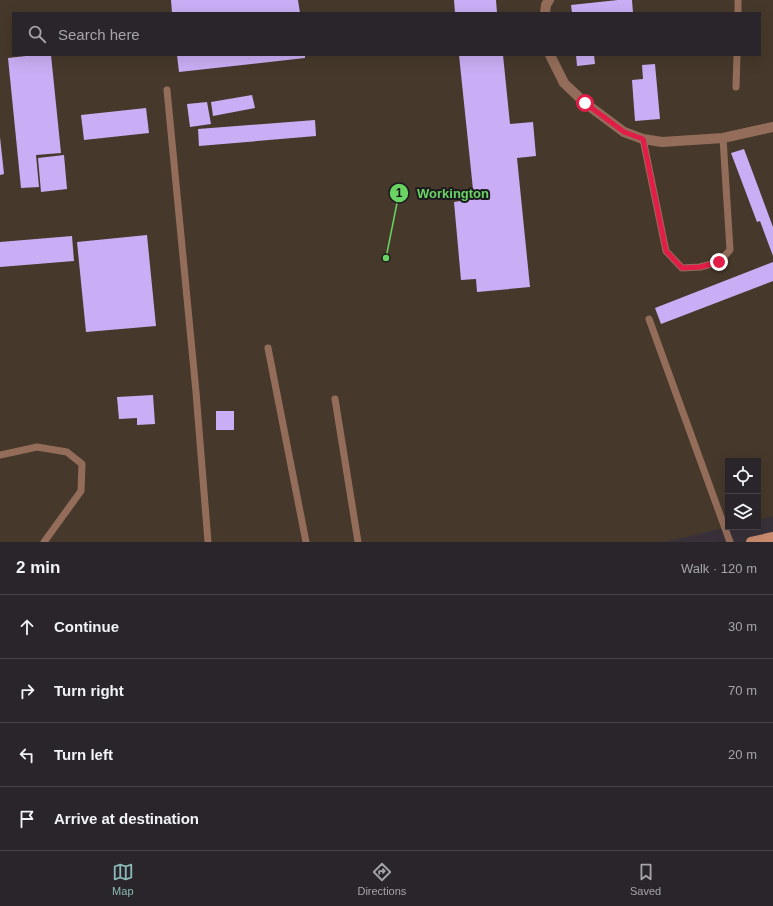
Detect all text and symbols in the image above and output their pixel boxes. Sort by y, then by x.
search box [12,12,761,56]
icon: search [26,23,48,45]
text: Search here [58,26,140,43]
route start [576,94,594,112]
callout: Workington [389,181,497,206]
text: 1 [396,186,403,200]
text: Workington [417,186,489,201]
route end [710,253,728,271]
map controls [725,458,761,530]
button: locate [725,458,761,494]
button: layers [725,494,761,530]
text: 2 min [16,558,60,577]
text: Walk · 120 m [681,561,757,576]
icon: ahead [16,616,38,638]
text: Continue [54,618,119,635]
text: 30 m [728,619,757,634]
icon: right [16,680,38,702]
text: Turn right [54,682,124,699]
text: 70 m [728,683,757,698]
icon: left [16,744,38,766]
text: Turn left [54,746,113,763]
text: 20 m [728,747,757,762]
icon: arrive [16,808,38,830]
text: Arrive at destination [54,810,199,827]
tab: Map [112,861,134,897]
tab: Directions [357,861,406,897]
tab: Saved [630,861,661,897]

